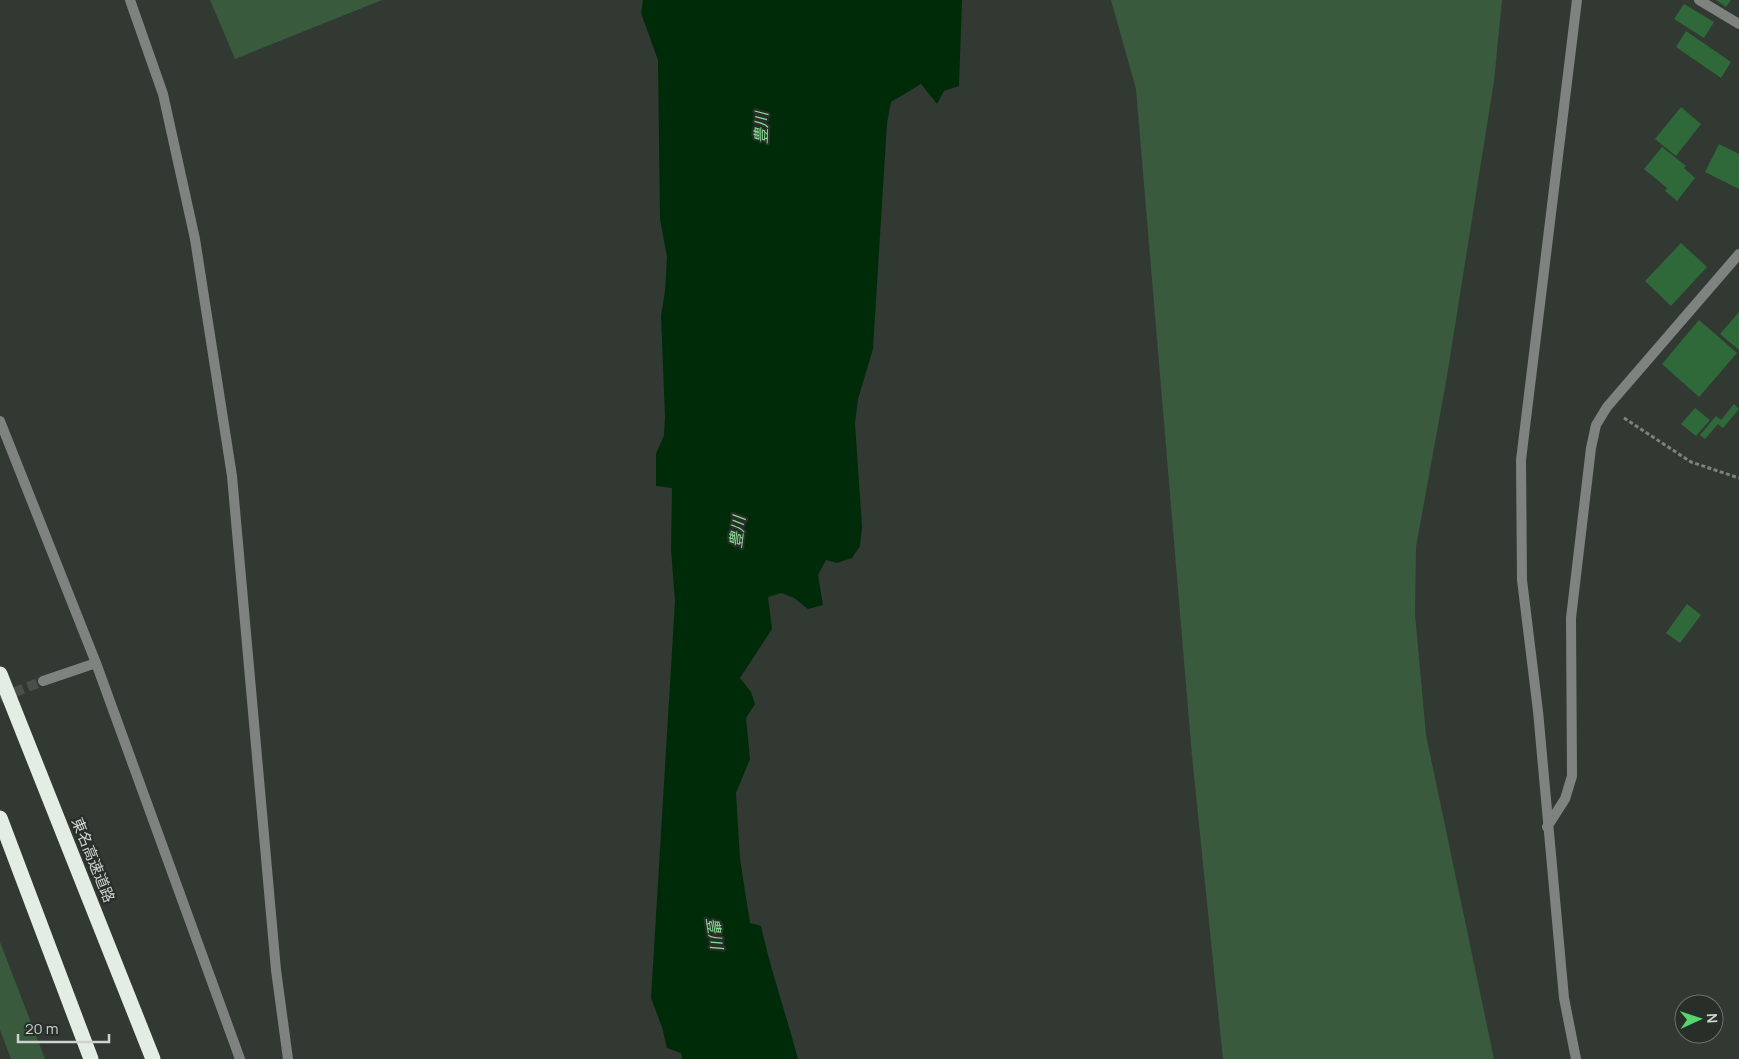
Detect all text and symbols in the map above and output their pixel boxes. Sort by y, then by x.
water label: 豊川 [750,110,772,144]
water label: 豊川 [724,513,750,549]
street label: 東名高速道路 [67,814,120,905]
water label: 豊川 [702,915,729,952]
north arrow [1674,994,1724,1044]
scale bar [18,1012,109,1044]
text: N [1703,1013,1722,1024]
text: 20 m [25,1018,58,1039]

